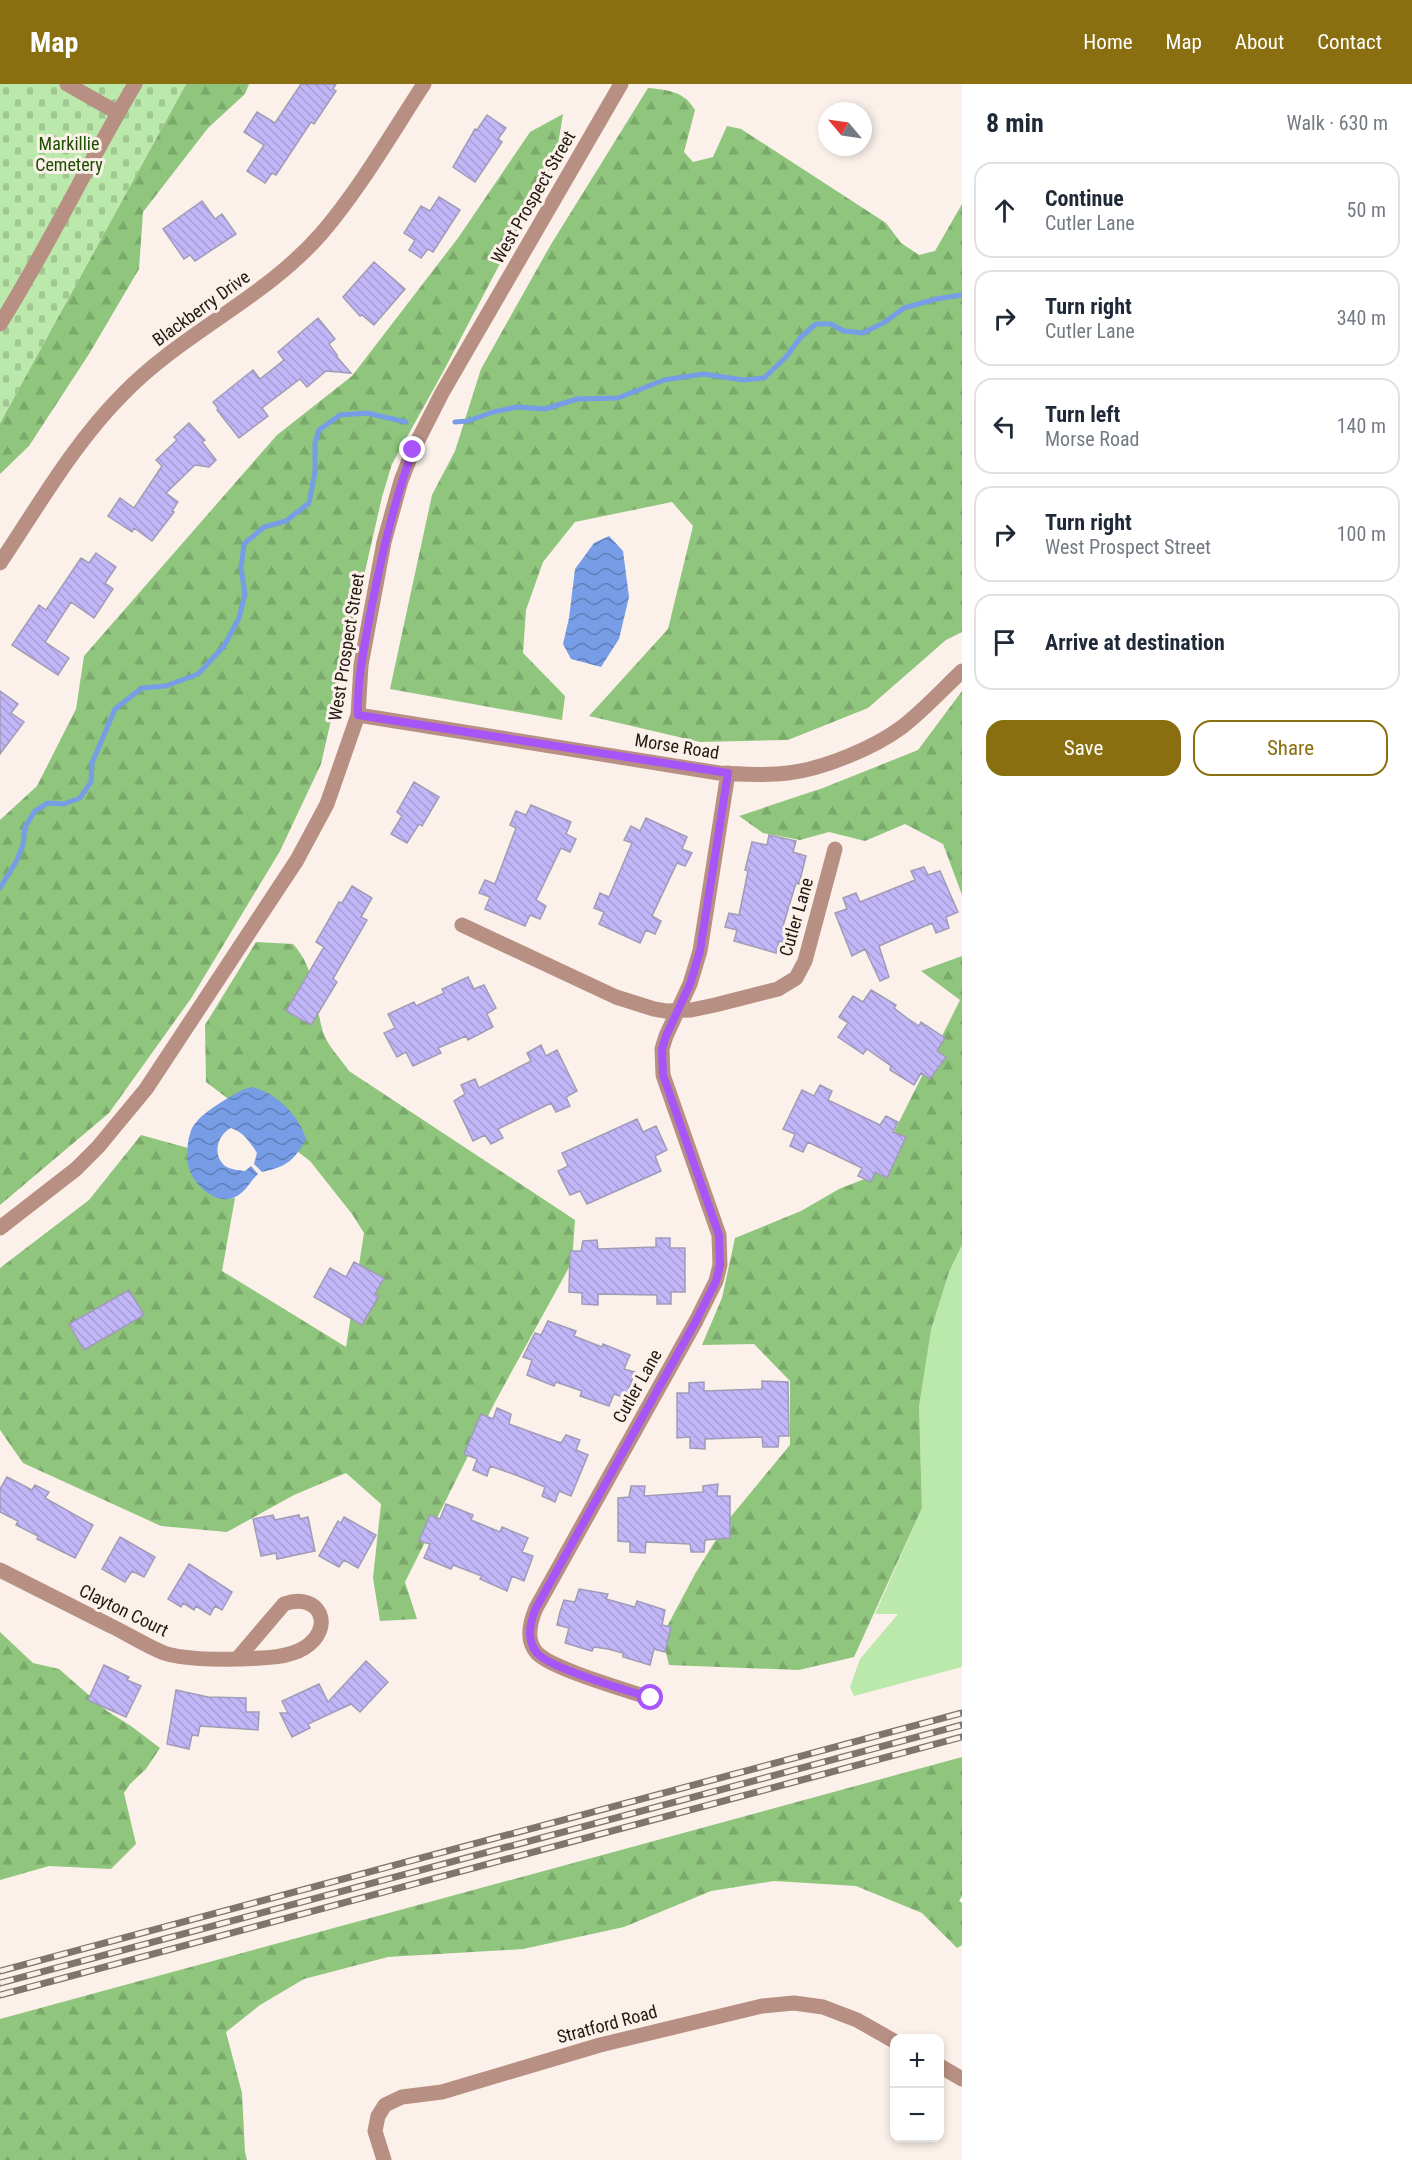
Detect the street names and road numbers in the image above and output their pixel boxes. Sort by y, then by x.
street label: West Prospect Street [487,127,579,267]
street label: Blackberry Drive [148,266,254,350]
street label: West Prospect Street [324,572,368,722]
street label: Morse Road [633,729,721,763]
street label: Cutler Lane [775,875,817,959]
street label: Cutler Lane [608,1346,666,1426]
street label: Clayton Court [76,1579,172,1641]
street label: Stratford Road [555,2001,659,2047]

